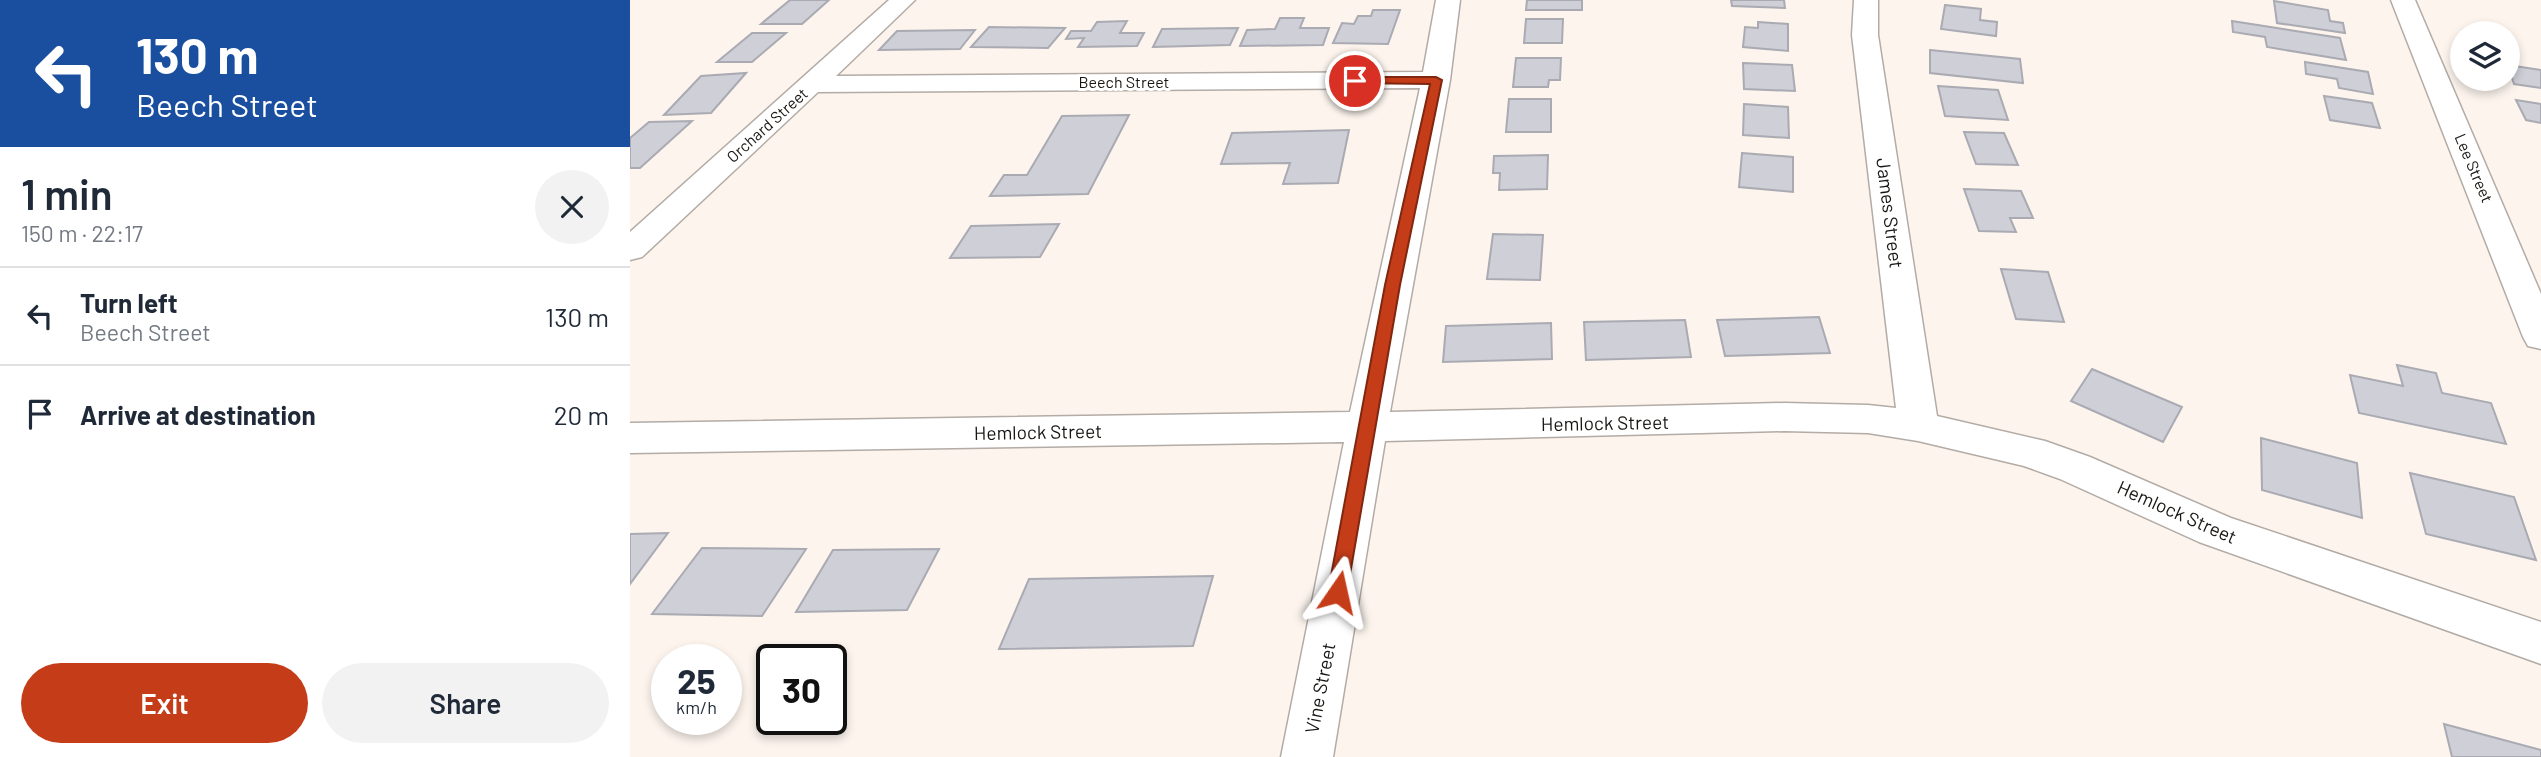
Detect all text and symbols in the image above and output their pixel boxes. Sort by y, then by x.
map controls [2450,21,2520,91]
button: layers [2450,21,2520,91]
text: 130 m [136,25,258,84]
icon: left [21,28,112,119]
pin [1325,51,1385,111]
icon: arrive [1336,62,1374,100]
street label: Beech Street [1079,72,1169,91]
street label: Orchard Street [722,83,811,166]
text: Beech Street [136,85,318,123]
street label: Lee Street [2451,130,2497,205]
street label: James Street [1872,156,1909,269]
text: 1 min [21,168,113,218]
button: close [535,170,609,244]
text: 150 m · 22:17 [21,219,143,247]
text: Turn left [80,287,178,318]
icon: left [21,297,59,335]
text: 130 m [545,301,609,332]
text: Beech Street [80,318,211,346]
icon: arrive [21,395,59,433]
text: Arrive at destination [80,399,316,430]
text: 20 m [554,399,609,430]
street label: Hemlock Street [1541,410,1669,435]
street label: Hemlock Street [974,419,1102,444]
street label: Hemlock Street [2114,475,2240,548]
position arrow [1301,555,1375,629]
street label: Vine Street [1299,641,1340,735]
speed limit sign: 30 [756,644,847,735]
text: 25 [677,659,716,701]
button: Exit [21,663,308,743]
button: Share [322,663,609,743]
text: km/h [676,696,717,718]

